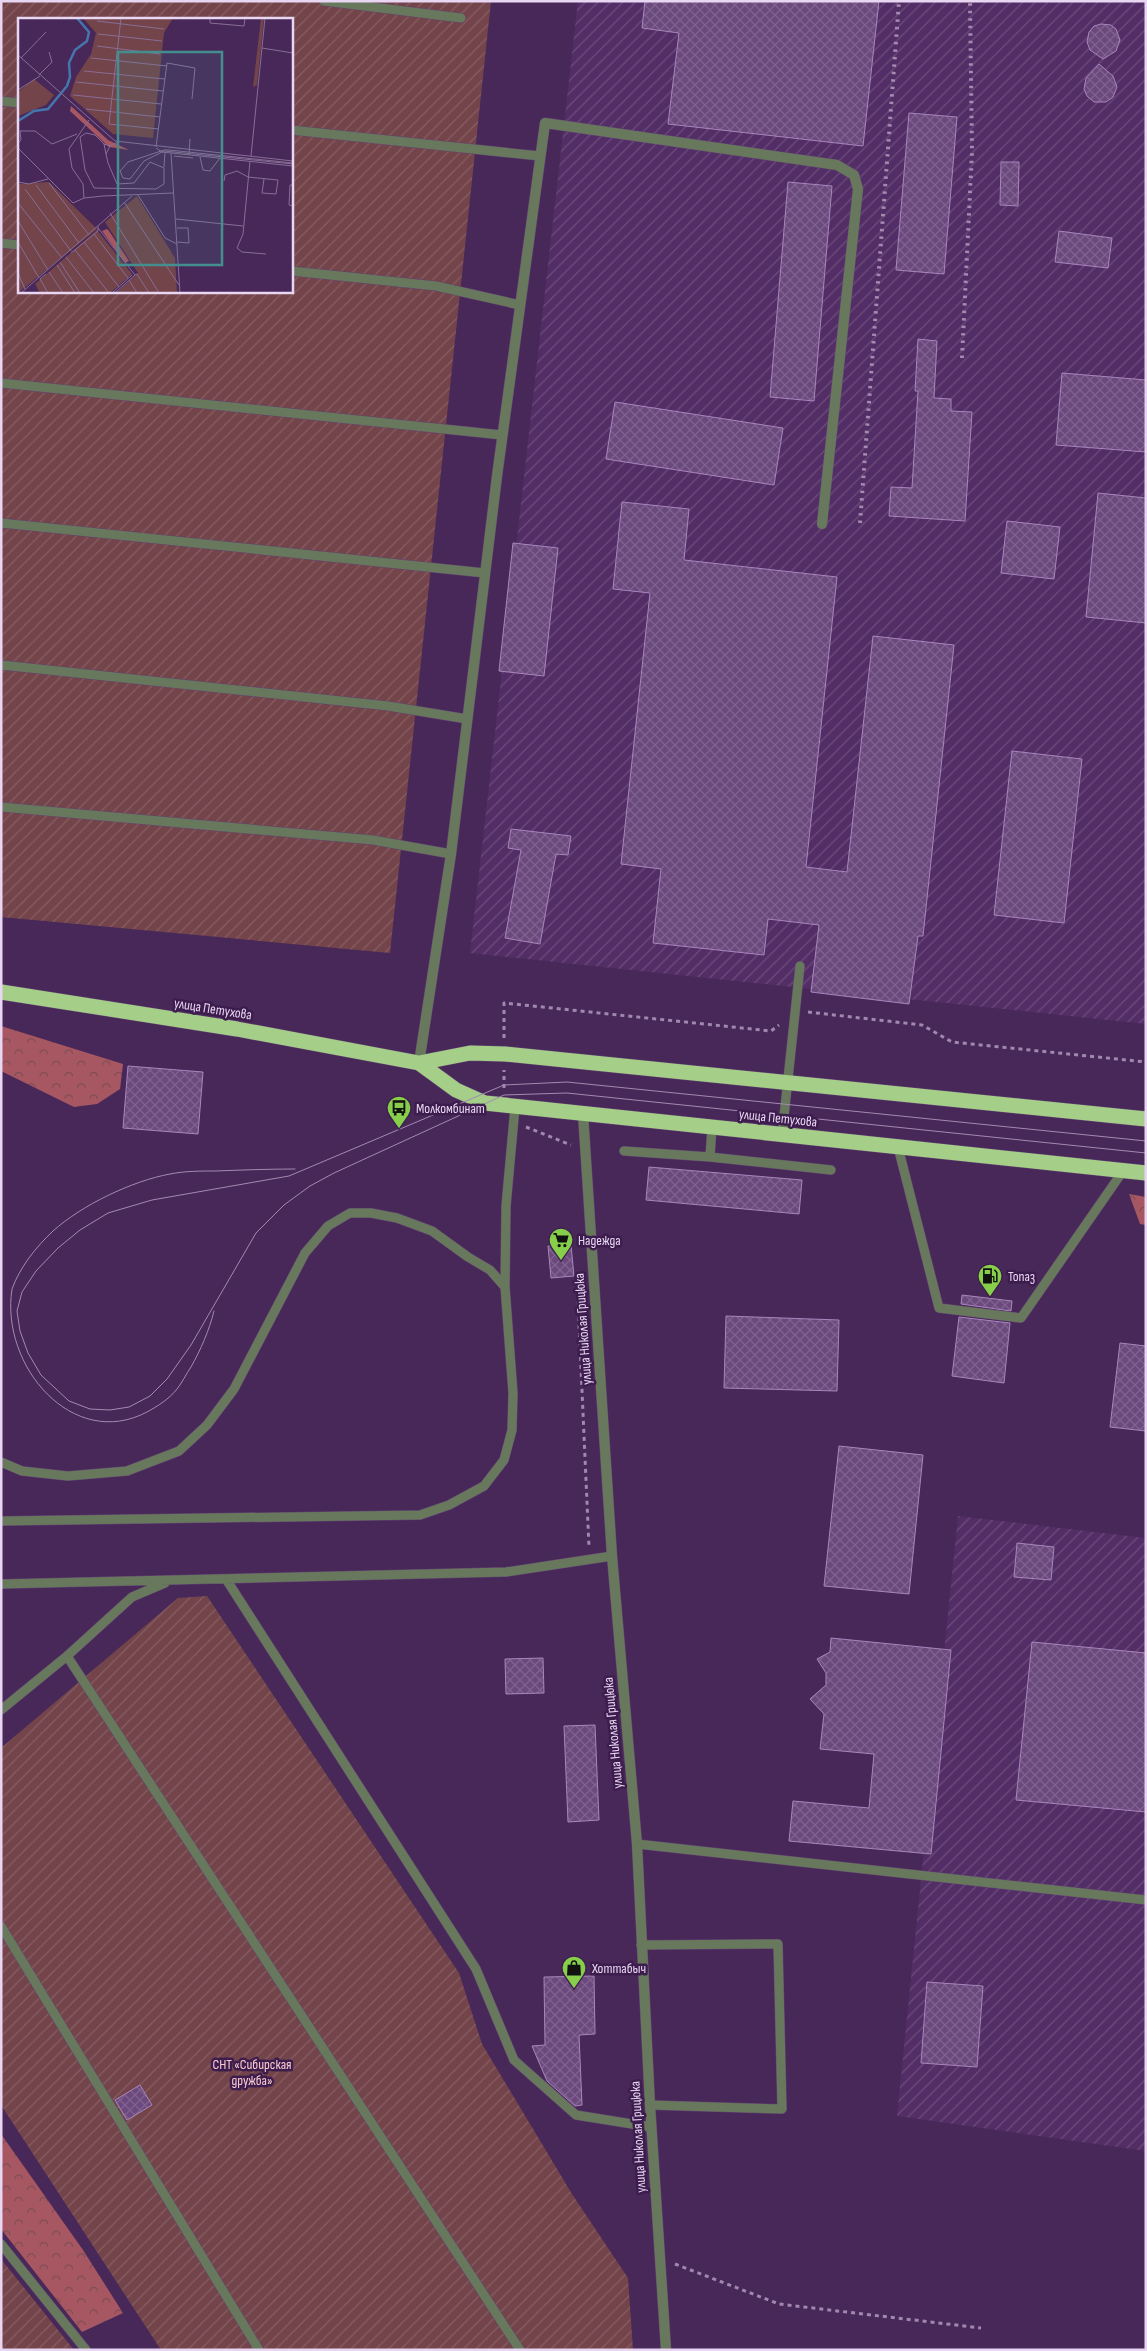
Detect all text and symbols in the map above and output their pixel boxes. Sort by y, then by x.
inset map [18,18,292,292]
street label: улица Петухова [173,994,253,1024]
bus stop icon: Молкомбинат [386,1095,412,1129]
place label: Молкомбинат [416,1100,485,1117]
street label: улица Петухова [738,1105,818,1131]
supermarket icon: Надежда [548,1227,574,1261]
place label: Надежда [578,1232,621,1249]
fuel station icon: Топаз [977,1263,1003,1297]
place label: Топаз [1008,1268,1035,1285]
street label: улица Николая Грицюка [571,1273,595,1385]
street label: улица Николая Грицюка [600,1677,626,1789]
shop icon: Хоттабыч [561,1955,587,1989]
place label: Хоттабыч [591,1960,646,1977]
park label: СНТ «Сибирская дружба» [212,2056,292,2089]
street label: улица Николая Грицюка [627,2081,649,2193]

